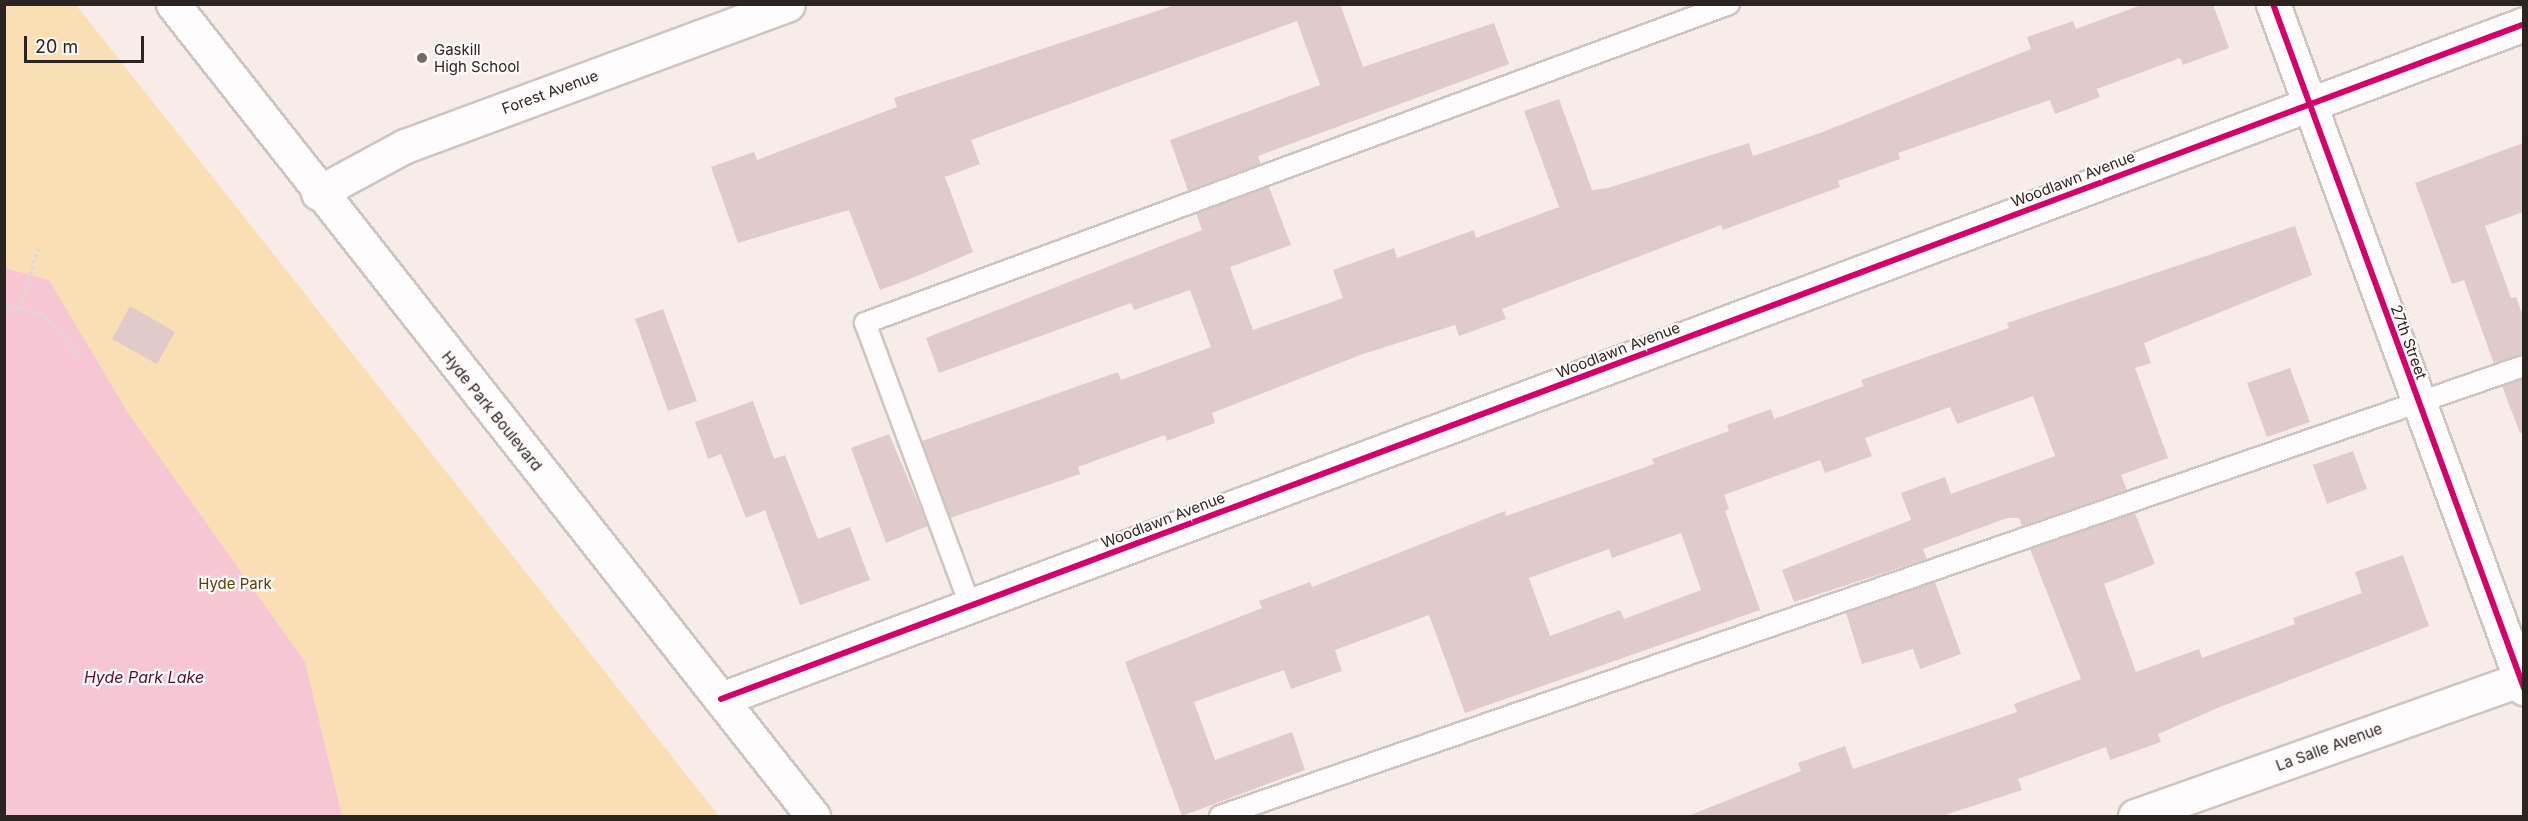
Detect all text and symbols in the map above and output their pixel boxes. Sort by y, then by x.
scale bar [27,24,147,62]
text: 20 m [35,36,78,57]
place label: Gaskill High School [434,40,520,75]
marker: Gaskill High School [415,51,429,65]
street label: Forest Avenue [499,66,601,118]
street label: Woodlawn Avenue [2008,147,2138,211]
street label: 27th Street [2387,302,2431,382]
street label: Woodlawn Avenue [1553,318,1683,382]
street label: Hyde Park Boulevard [438,347,546,475]
street label: Woodlawn Avenue [1098,488,1228,552]
park label: Hyde Park [198,575,272,593]
water label: Hyde Park Lake [84,667,204,687]
street label: La Salle Avenue [2273,719,2385,775]

